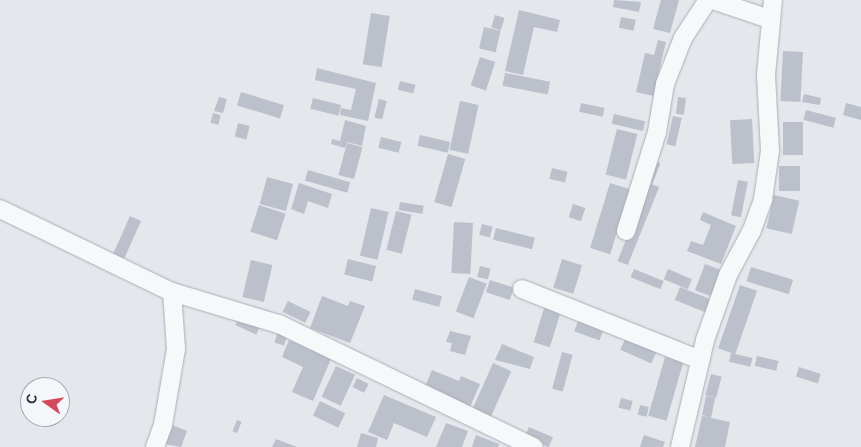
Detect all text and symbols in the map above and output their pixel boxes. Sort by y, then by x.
north arrow [20,377,70,427]
text: С [22,392,40,405]

